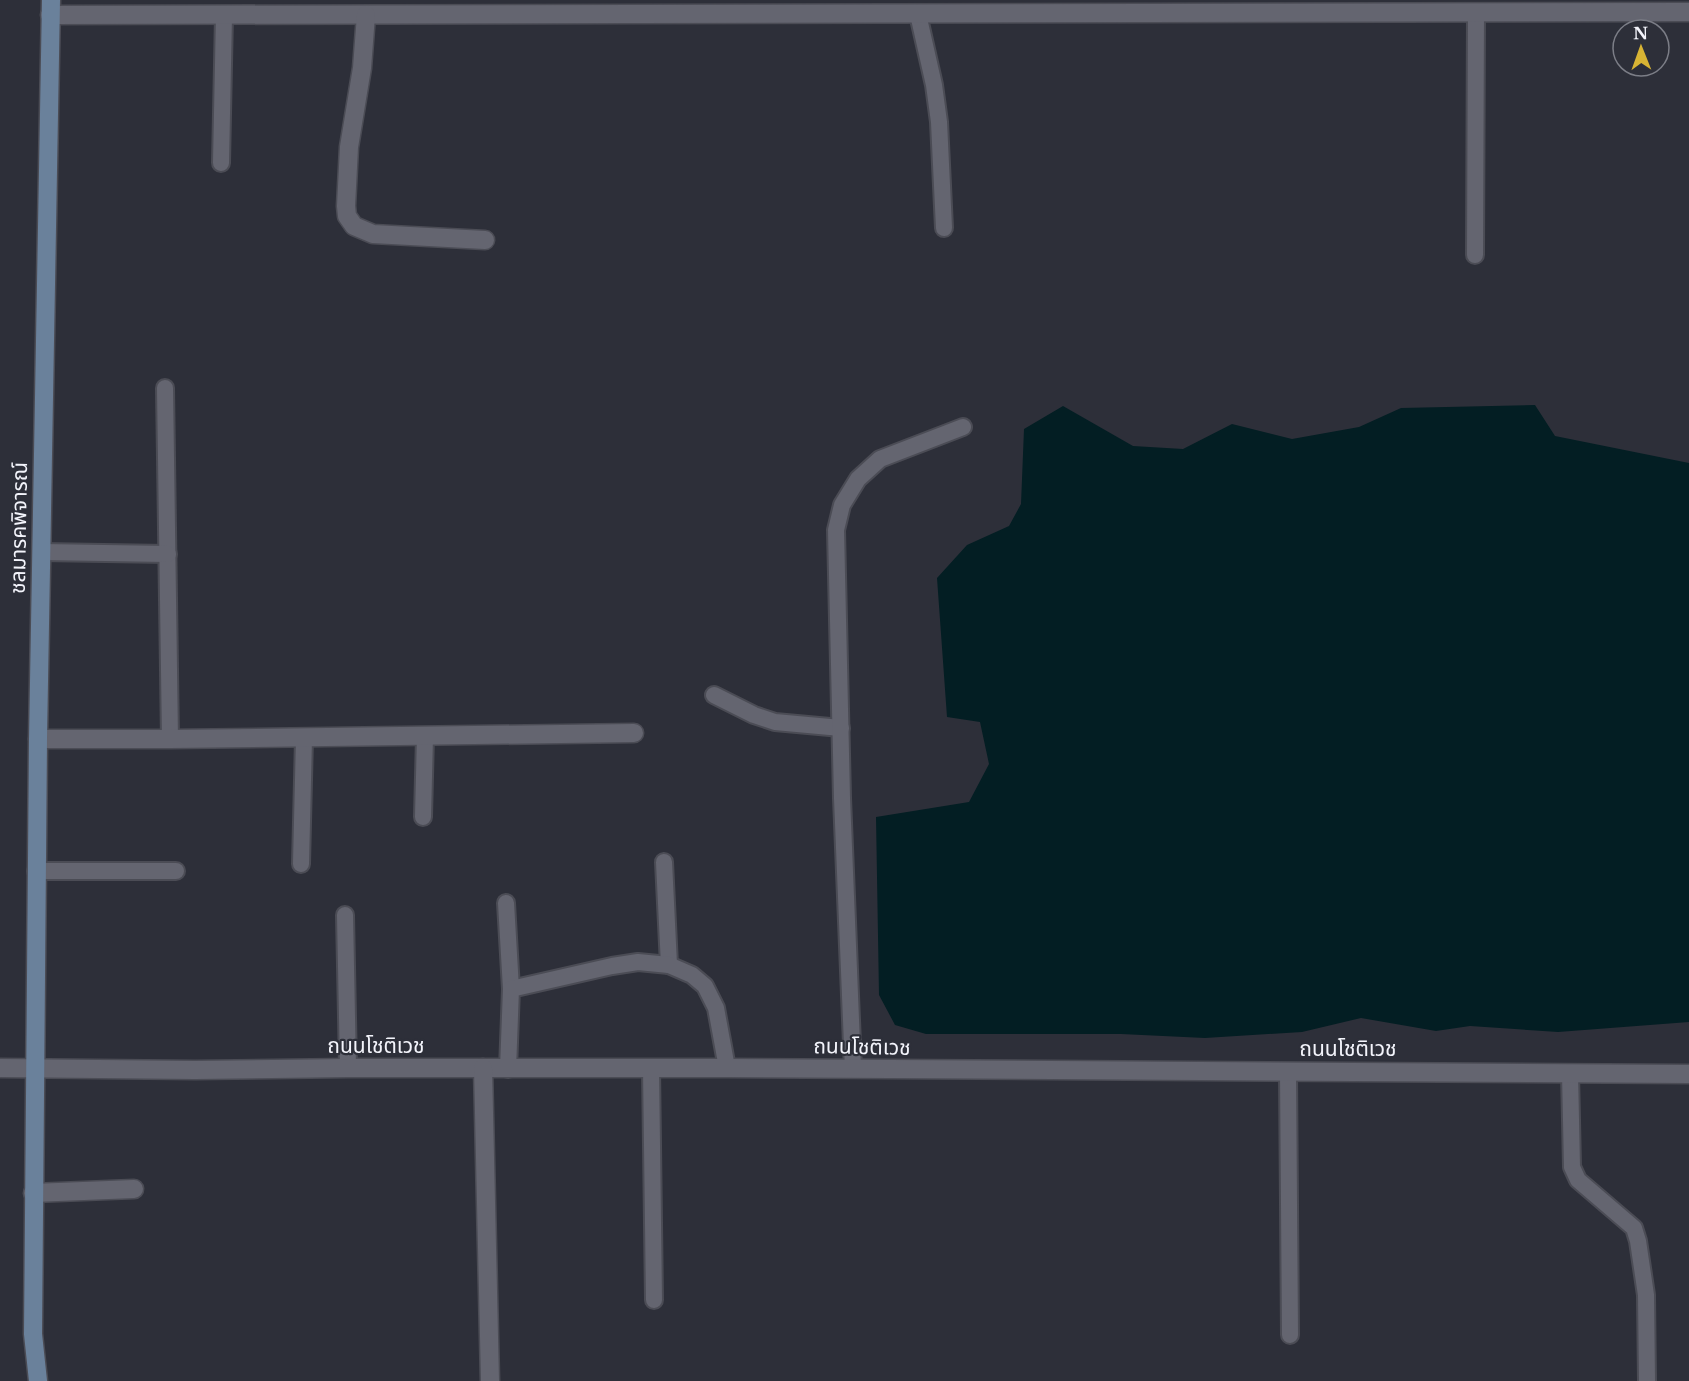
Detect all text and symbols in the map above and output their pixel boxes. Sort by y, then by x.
north arrow [1611,18,1671,78]
text: N [1633,23,1648,43]
street label: ชลมารคพิจารณ์ [5,462,33,594]
street label: ถนนโชติเวช [327,1033,425,1059]
street label: ถนนโชติเวช [813,1033,911,1061]
street label: ถนนโชติเวช [1299,1036,1397,1062]

